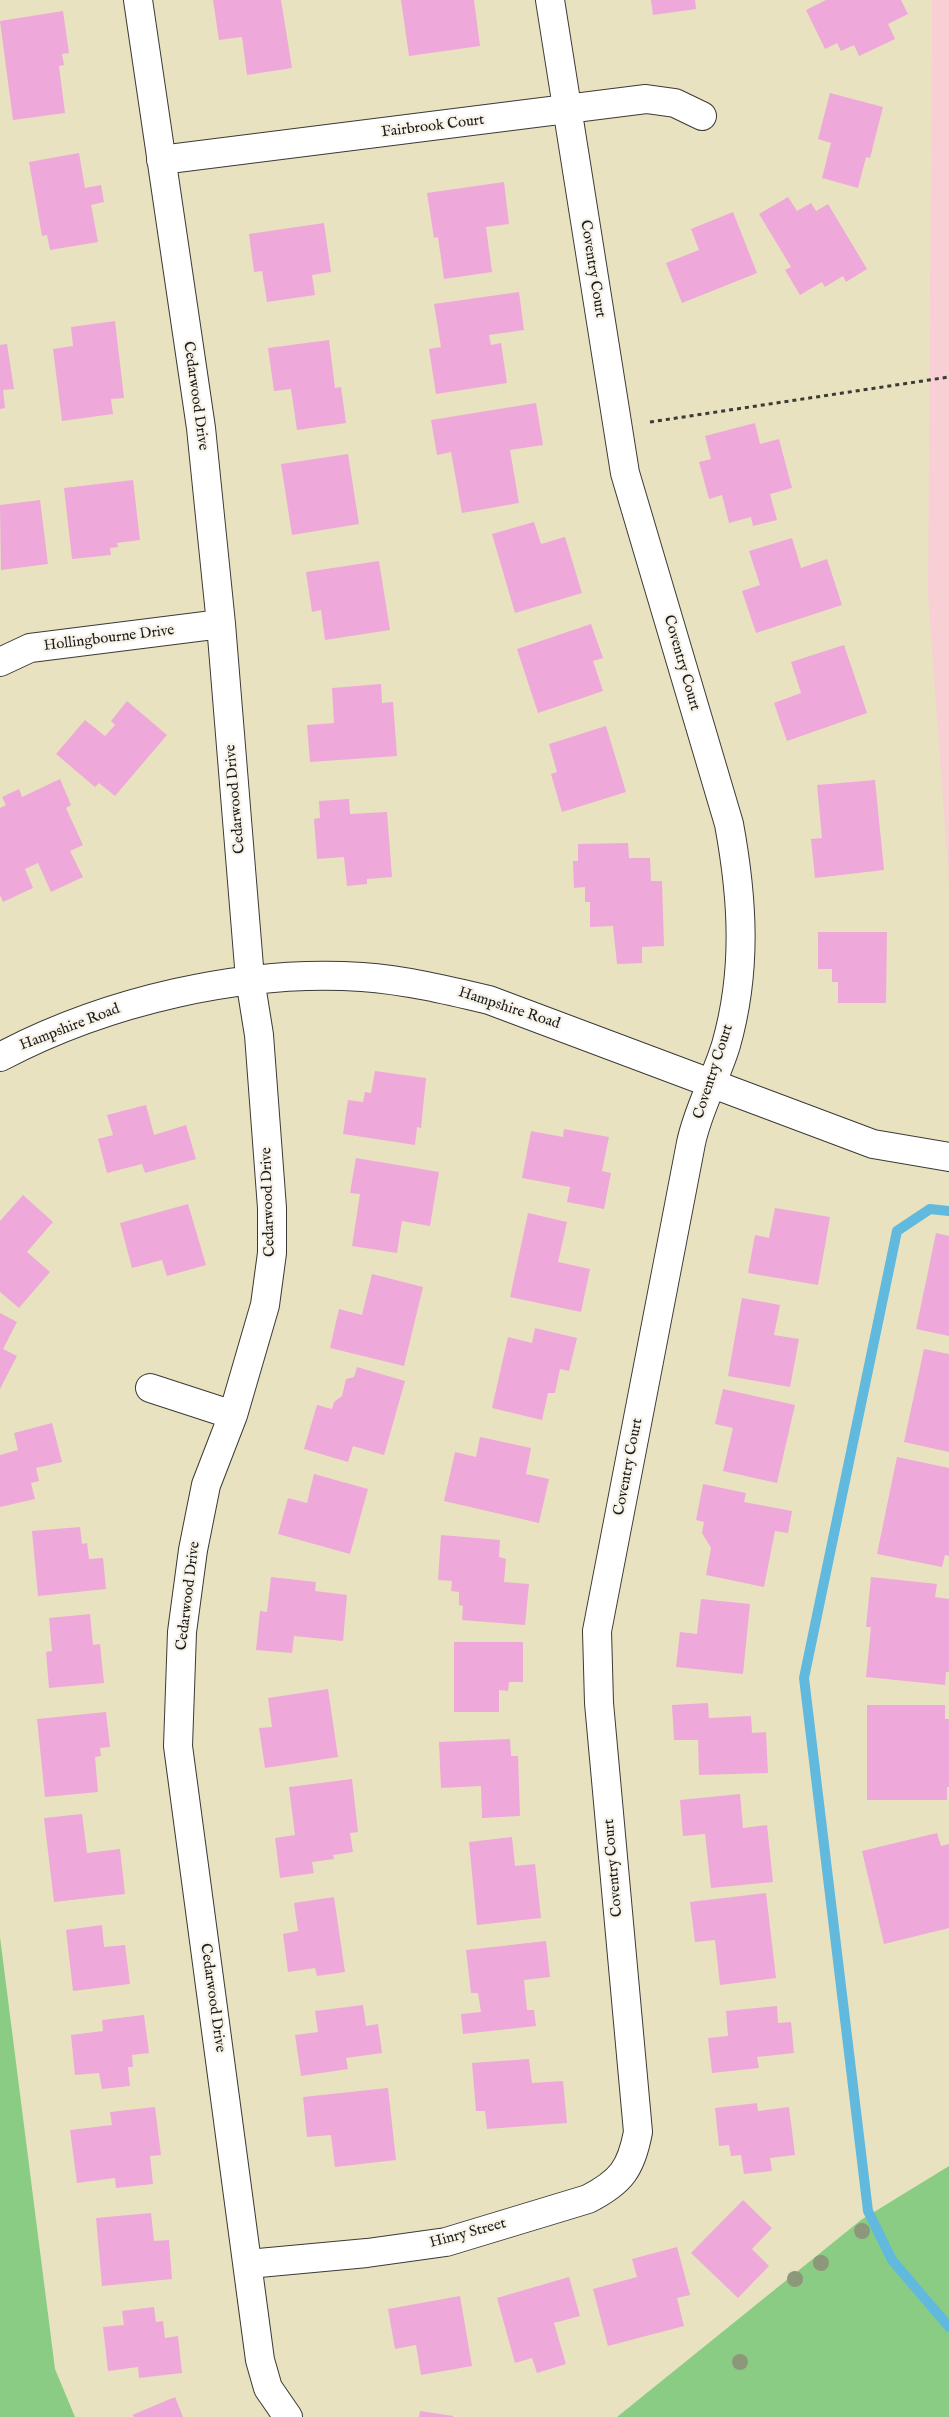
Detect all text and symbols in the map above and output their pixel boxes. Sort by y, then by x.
street label: Fairbrook Court [381,112,485,142]
street label: Coventry Court [575,219,609,319]
street label: Cedarwood Drive [178,340,212,452]
street label: Coventry Court [659,613,703,713]
street label: Hollingbourne Drive [43,622,175,656]
street label: Cedarwood Drive [222,744,250,854]
street label: Hampshire Road [456,984,562,1034]
street label: Hampshire Road [17,1001,123,1055]
street label: Coventry Court [690,1022,738,1122]
street label: Cedarwood Drive [258,1147,280,1257]
street label: Coventry Court [611,1417,647,1517]
street label: Cedarwood Drive [173,1540,205,1652]
street label: Coventry Court [601,1818,627,1918]
street label: Cedarwood Drive [195,1942,229,2054]
street label: Hinry Street [428,2215,508,2253]

